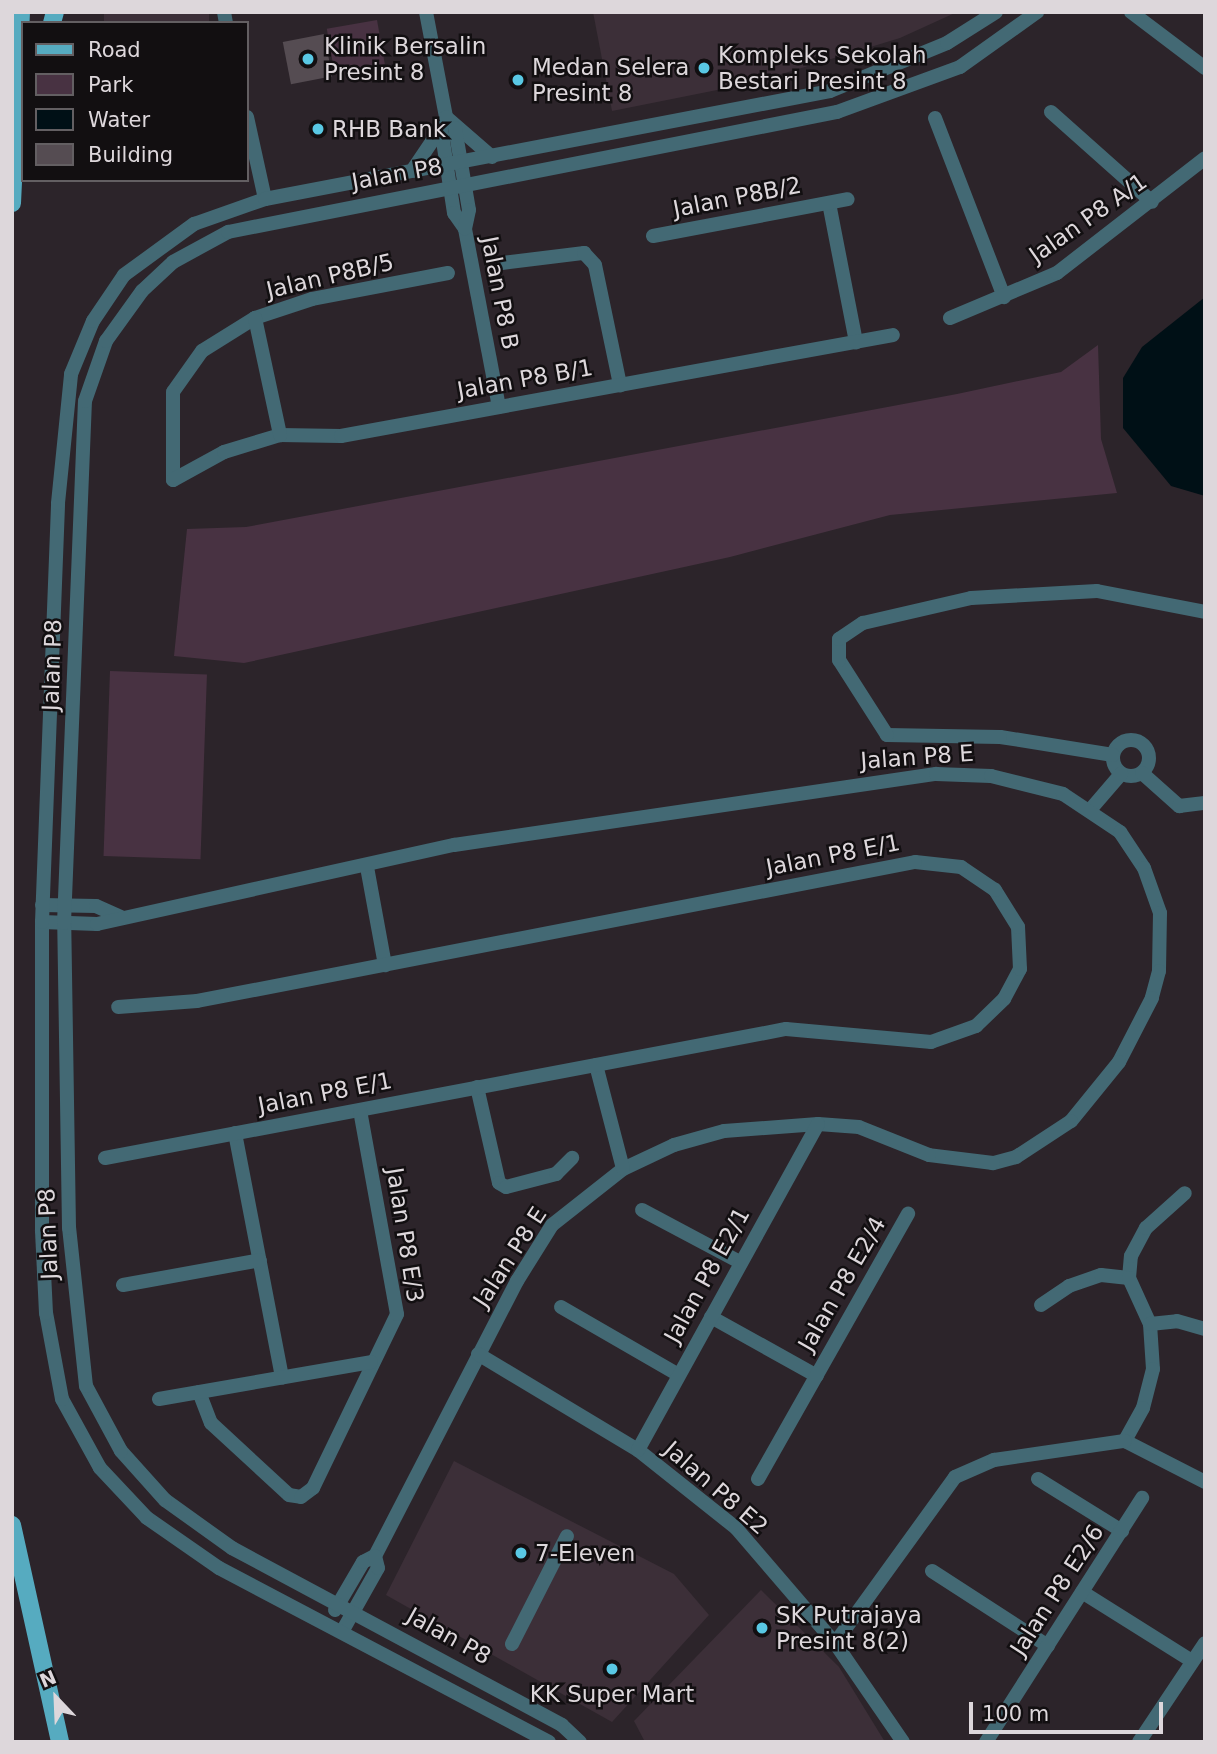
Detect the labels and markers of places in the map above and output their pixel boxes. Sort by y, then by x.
place label: Klinik Bersalin Presint 8 [324,32,486,86]
place label: Kompleks Sekolah Bestari Presint 8 [718,41,927,95]
marker: Klinik Bersalin Presint 8 [298,49,318,69]
place label: Medan Selera Presint 8 [532,53,689,107]
marker: Kompleks Sekolah Bestari Presint 8 [696,60,712,76]
marker: Medan Selera Presint 8 [510,72,526,88]
place label: RHB Bank [332,115,446,143]
marker: RHB Bank [310,121,326,137]
place label: 7-Eleven [535,1539,635,1567]
marker: 7-Eleven [513,1545,529,1561]
place label: SK Putrajaya Presint 8(2) [776,1601,922,1655]
marker: SK Putrajaya Presint 8(2) [754,1620,770,1636]
marker: KK Super Mart [604,1661,620,1677]
place label: KK Super Mart [530,1680,694,1708]

